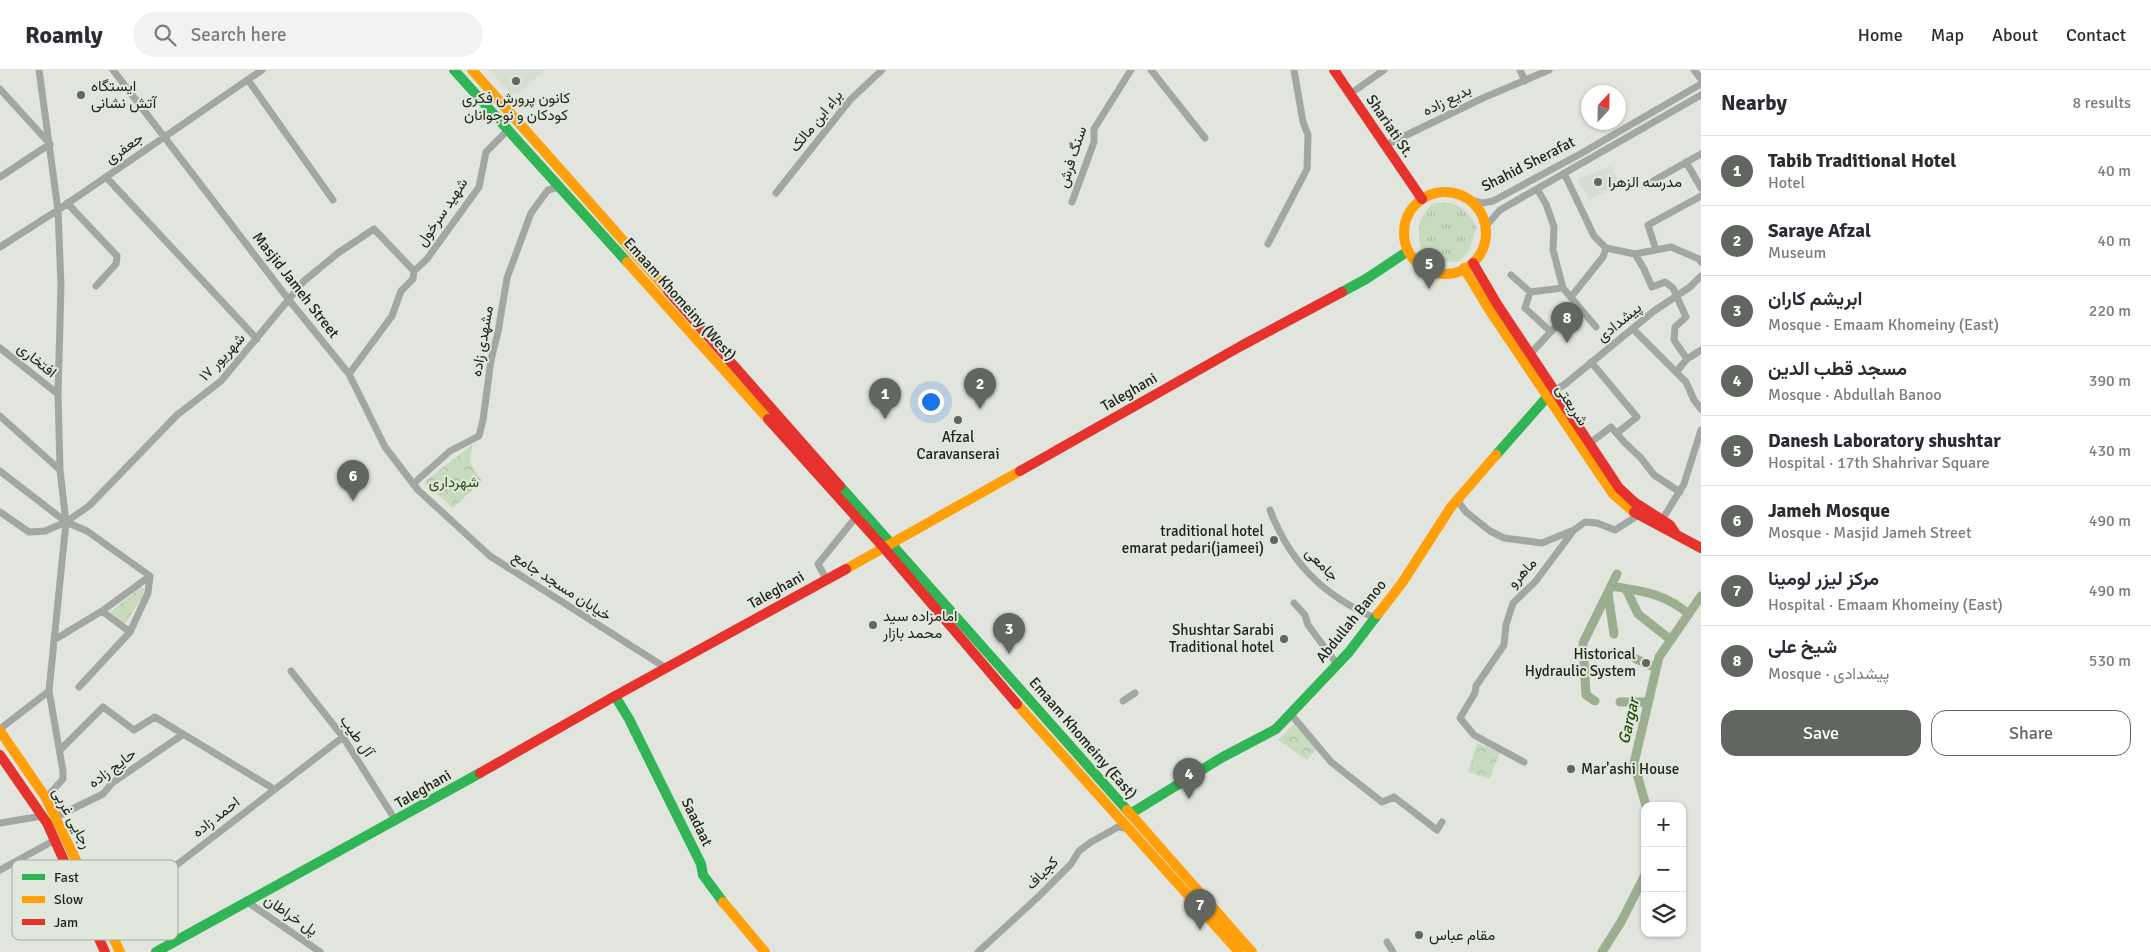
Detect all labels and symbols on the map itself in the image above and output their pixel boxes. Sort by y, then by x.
marker: کانون پرورش فکری کودکان و نوجوانان [510,75,522,87]
place label: ایستگاه آتش نشانی [91,77,158,113]
street label: بدیع زاده [1420,81,1475,121]
north arrow [1581,85,1626,130]
street label: براء ابن مالک [786,86,847,156]
marker: ایستگاه آتش نشانی [75,89,87,101]
place label: کانون پرورش فکری کودکان و نوجوانان [462,89,570,124]
street label: Shariati St. [1363,91,1418,161]
street label: سنگ فرش [1054,124,1091,190]
street label: جعفری [101,128,147,168]
street label: Shahid Sherafat [1478,133,1578,195]
place label: مدرسه الزهرا [1608,173,1682,191]
street label: شهید سرخول [413,174,472,250]
marker: مدرسه الزهرا [1592,176,1604,188]
street label: Masjid Jameh Street [249,228,343,342]
street label: Emaam Khomeiny (West) [620,234,740,364]
pin: 5 [1413,248,1445,289]
street label: پیشدادی [1593,298,1646,346]
pin: 8 [1551,302,1583,343]
street label: مشهدی زاده [467,304,498,378]
street label: ۱۷ شهریور [195,329,249,385]
street label: افتخاری [13,339,60,382]
pin: 2 [964,368,996,409]
street label: Taleghani [1098,369,1160,415]
pin: 1 [869,378,901,419]
street label: شریعتی [1551,381,1592,430]
your location [918,389,944,415]
marker: Afzal Caravanserai [952,414,964,426]
place label: Afzal Caravanserai [916,428,1000,463]
pin: 6 [337,460,369,501]
park label: شهرداری [429,473,479,492]
place label: traditional hotel emarat pedari(jameei) [1122,522,1264,557]
marker: traditional hotel emarat pedari(jameei) [1268,534,1280,546]
street label: جامعی [1301,543,1343,585]
street label: خیابان مسجد جامع [508,547,615,626]
street label: ماهرو [1504,554,1540,592]
street label: Taleghani [745,567,807,613]
street label: Abdullah Banoo [1312,576,1390,666]
place label: امامزاده سید محمد بازار [882,607,957,642]
pin: 3 [993,613,1025,654]
marker: امامزاده سید محمد بازار [867,619,879,631]
place label: Shushtar Sarabi Traditional hotel [1169,621,1274,656]
marker: Shushtar Sarabi Traditional hotel [1278,633,1290,645]
place label: Historical Hydraulic System [1525,645,1636,680]
marker: Historical Hydraulic System [1640,657,1652,669]
street label: Emaam Khomeiny (East) [1025,673,1141,803]
water label: Gargar [1614,694,1644,746]
street label: آل طیب [336,712,379,761]
street label: حایج زاده [85,744,141,793]
pin: 4 [1173,758,1205,799]
place label: Mar'ashi House [1581,760,1679,778]
marker: Mar'ashi House [1565,763,1577,775]
street label: Taleghani [392,766,454,812]
street label: رجایی غربی [48,784,96,852]
street label: احمد زاده [189,793,243,841]
street label: Saadaat [678,795,716,849]
street label: کجباف [1022,853,1062,893]
legend [12,860,178,940]
text: Fast [54,869,79,886]
pin: 7 [1184,889,1216,930]
text: Slow [54,891,83,908]
street label: پل خراطان [260,891,321,940]
text: Jam [54,914,78,931]
place label: مقام عباس [1429,926,1495,945]
marker: مقام عباس [1413,929,1425,941]

